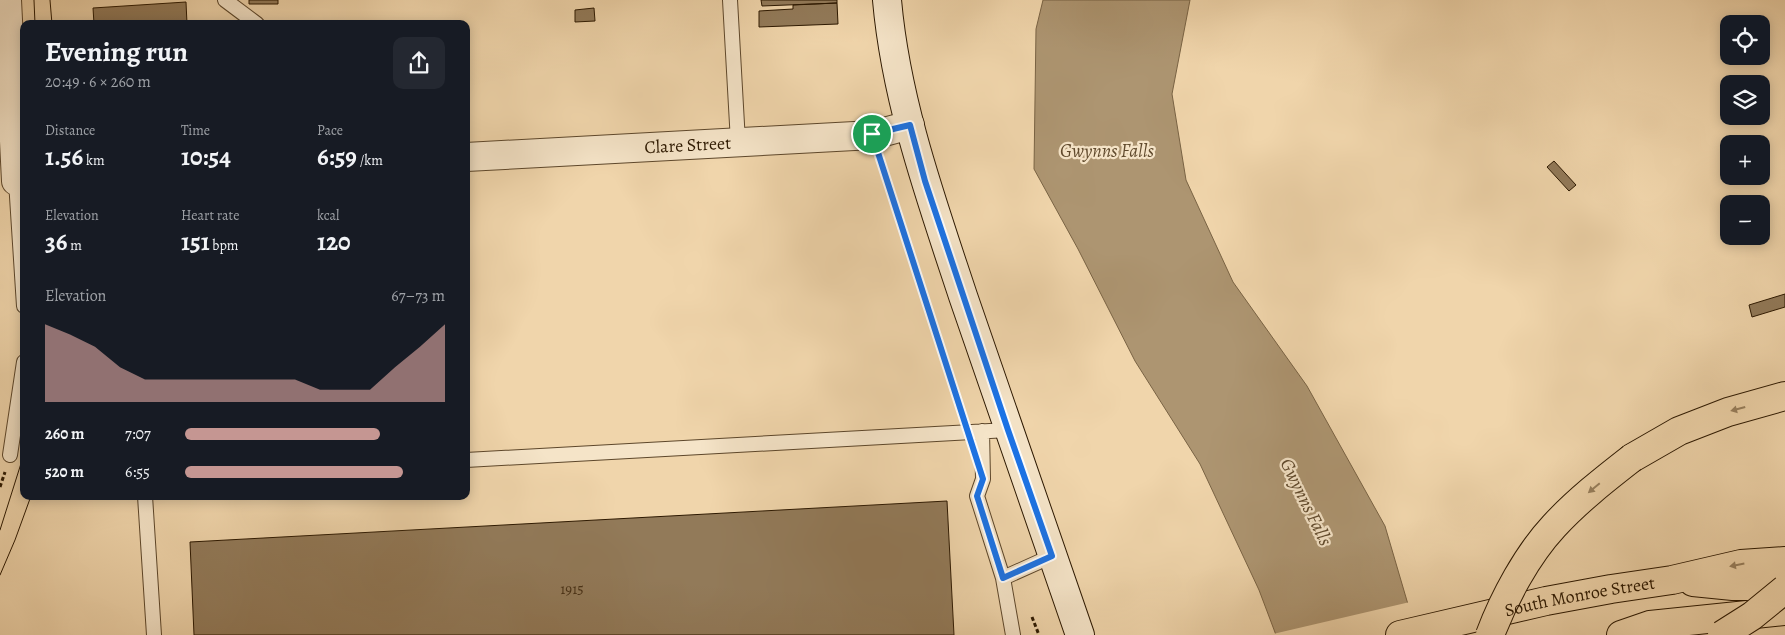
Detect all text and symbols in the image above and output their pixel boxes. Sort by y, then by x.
map controls [1720,15,1770,245]
button: locate [1720,15,1770,65]
text: Evening run [45,33,188,71]
button: share [393,37,445,89]
text: 20:49 · 6 × 260 m [45,71,151,93]
button: layers [1720,75,1770,125]
pin [851,113,893,155]
icon: arrive [858,120,886,148]
text: Distance [45,121,95,140]
text: Time [181,121,210,140]
text: Pace [317,121,343,140]
street label: Clare Street [644,131,732,159]
button: + [1720,135,1770,185]
water label: Gwynns Falls [1060,138,1155,164]
text: 1.56 [45,140,83,174]
text: 10:54 [181,140,231,174]
text: 6:59 [317,140,357,174]
text: km [83,151,105,170]
text: /km [357,151,383,170]
button: − [1720,195,1770,245]
text: Elevation [45,206,99,225]
text: Heart rate [181,206,239,225]
text: kcal [317,206,339,225]
text: 36 [45,225,67,259]
text: 151 [181,225,210,259]
text: 120 [317,225,351,259]
text: m [67,236,82,255]
text: bpm [210,236,239,255]
text: Elevation [45,285,106,307]
text: 67–73 m [391,285,445,307]
one-way arrow [1730,405,1745,413]
text: 260 m [45,423,84,445]
text: 7:07 [125,423,151,445]
water label: Gwynns Falls [1274,454,1339,550]
text: 520 m [45,461,84,483]
text: 6:55 [125,461,150,483]
one-way arrow [1588,483,1601,494]
one-way arrow [1728,562,1744,570]
street label: South Monroe Street [1502,571,1657,622]
house number: 1915 [560,579,584,599]

